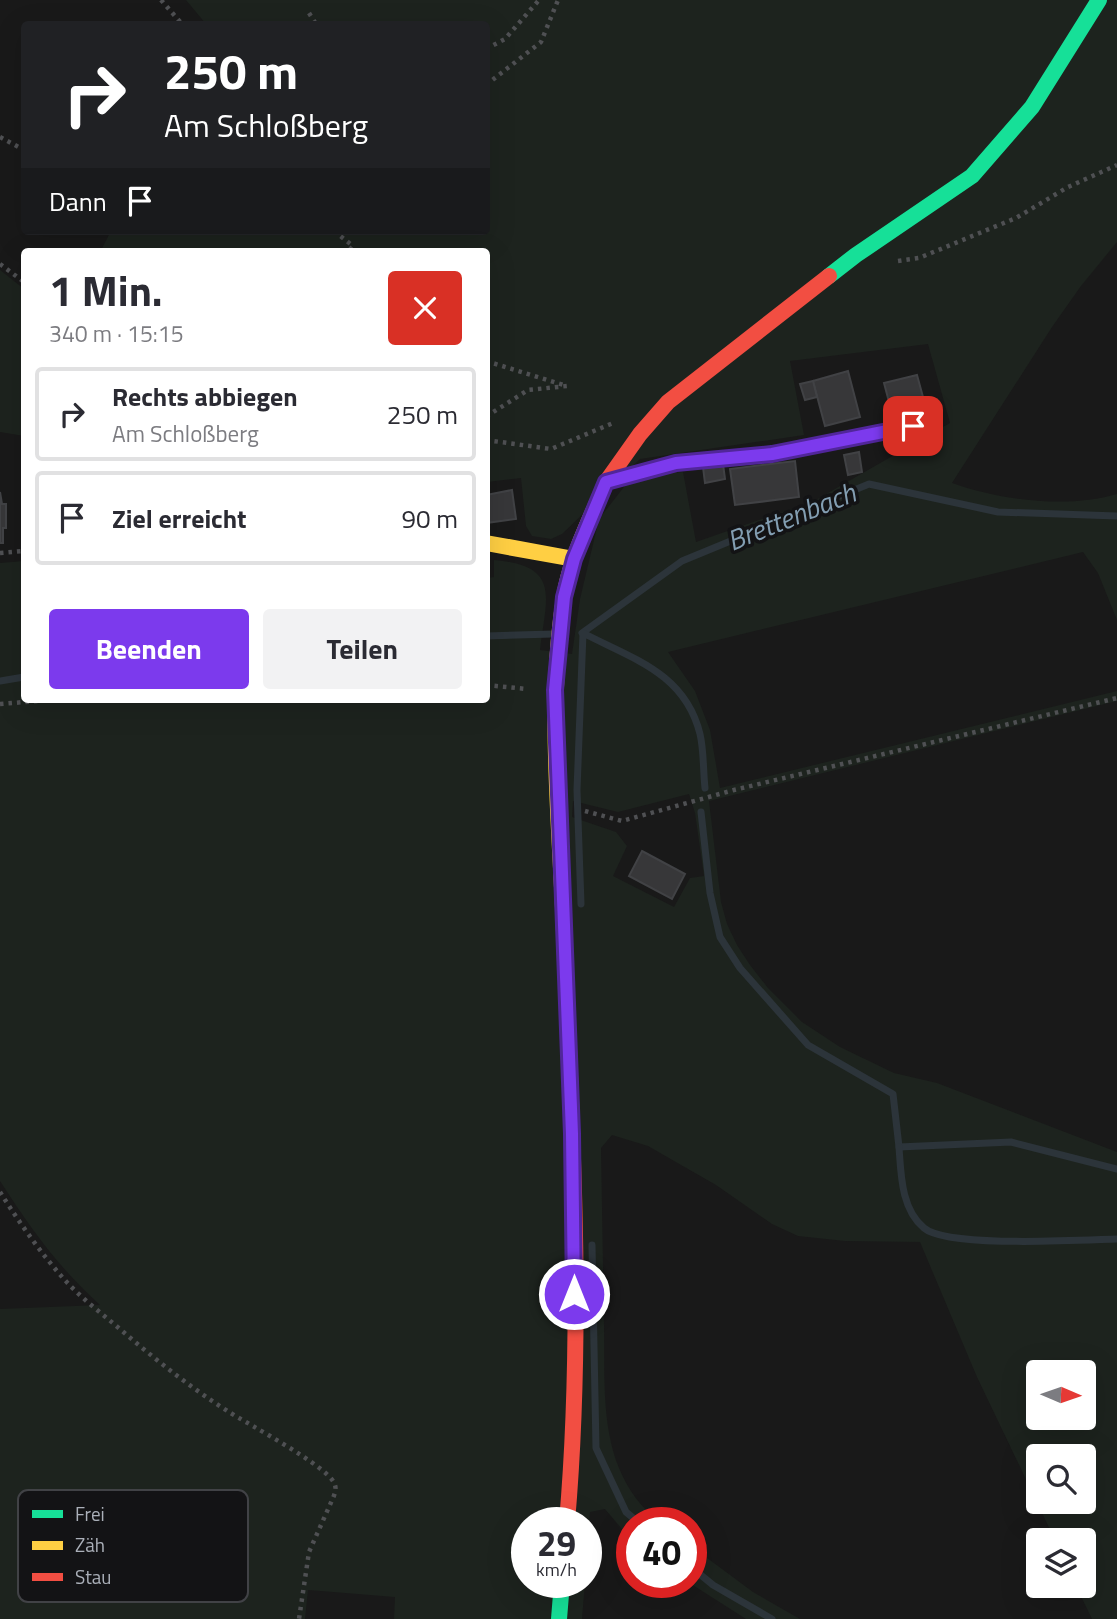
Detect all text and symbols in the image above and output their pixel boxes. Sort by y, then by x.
text: 250 m [164,33,298,108]
icon: right [49,49,140,140]
text: Am Schloßberg [164,101,368,149]
text: Dann [49,182,107,221]
icon: arrive [121,182,159,220]
text: 1 Min. [49,258,163,322]
button: close [388,271,462,345]
text: 340 m · 15:15 [49,316,184,351]
text: Rechts abbiegen [112,377,298,416]
icon: right [53,395,91,433]
text: 250 m [387,395,458,434]
pin [883,396,943,456]
icon: arrive [894,407,932,445]
text: Am Schloßberg [112,416,259,451]
water label: Brettenbach [720,470,863,561]
icon: arrive [53,499,91,537]
text: Ziel erreicht [112,499,247,538]
text: 90 m [401,499,458,538]
button: Beenden [49,609,249,689]
button: Teilen [263,609,462,689]
position arrow [537,1257,611,1331]
north arrow [1026,1360,1096,1430]
map controls [1026,1360,1096,1598]
button: search [1026,1444,1096,1514]
legend [18,1490,248,1602]
text: Frei [75,1499,105,1528]
speed limit sign: 40 [616,1507,707,1598]
text: 29 [537,1516,576,1570]
button: layers [1026,1528,1096,1598]
text: Zäh [75,1530,105,1559]
text: km/h [536,1556,577,1583]
text: Stau [75,1562,111,1591]

